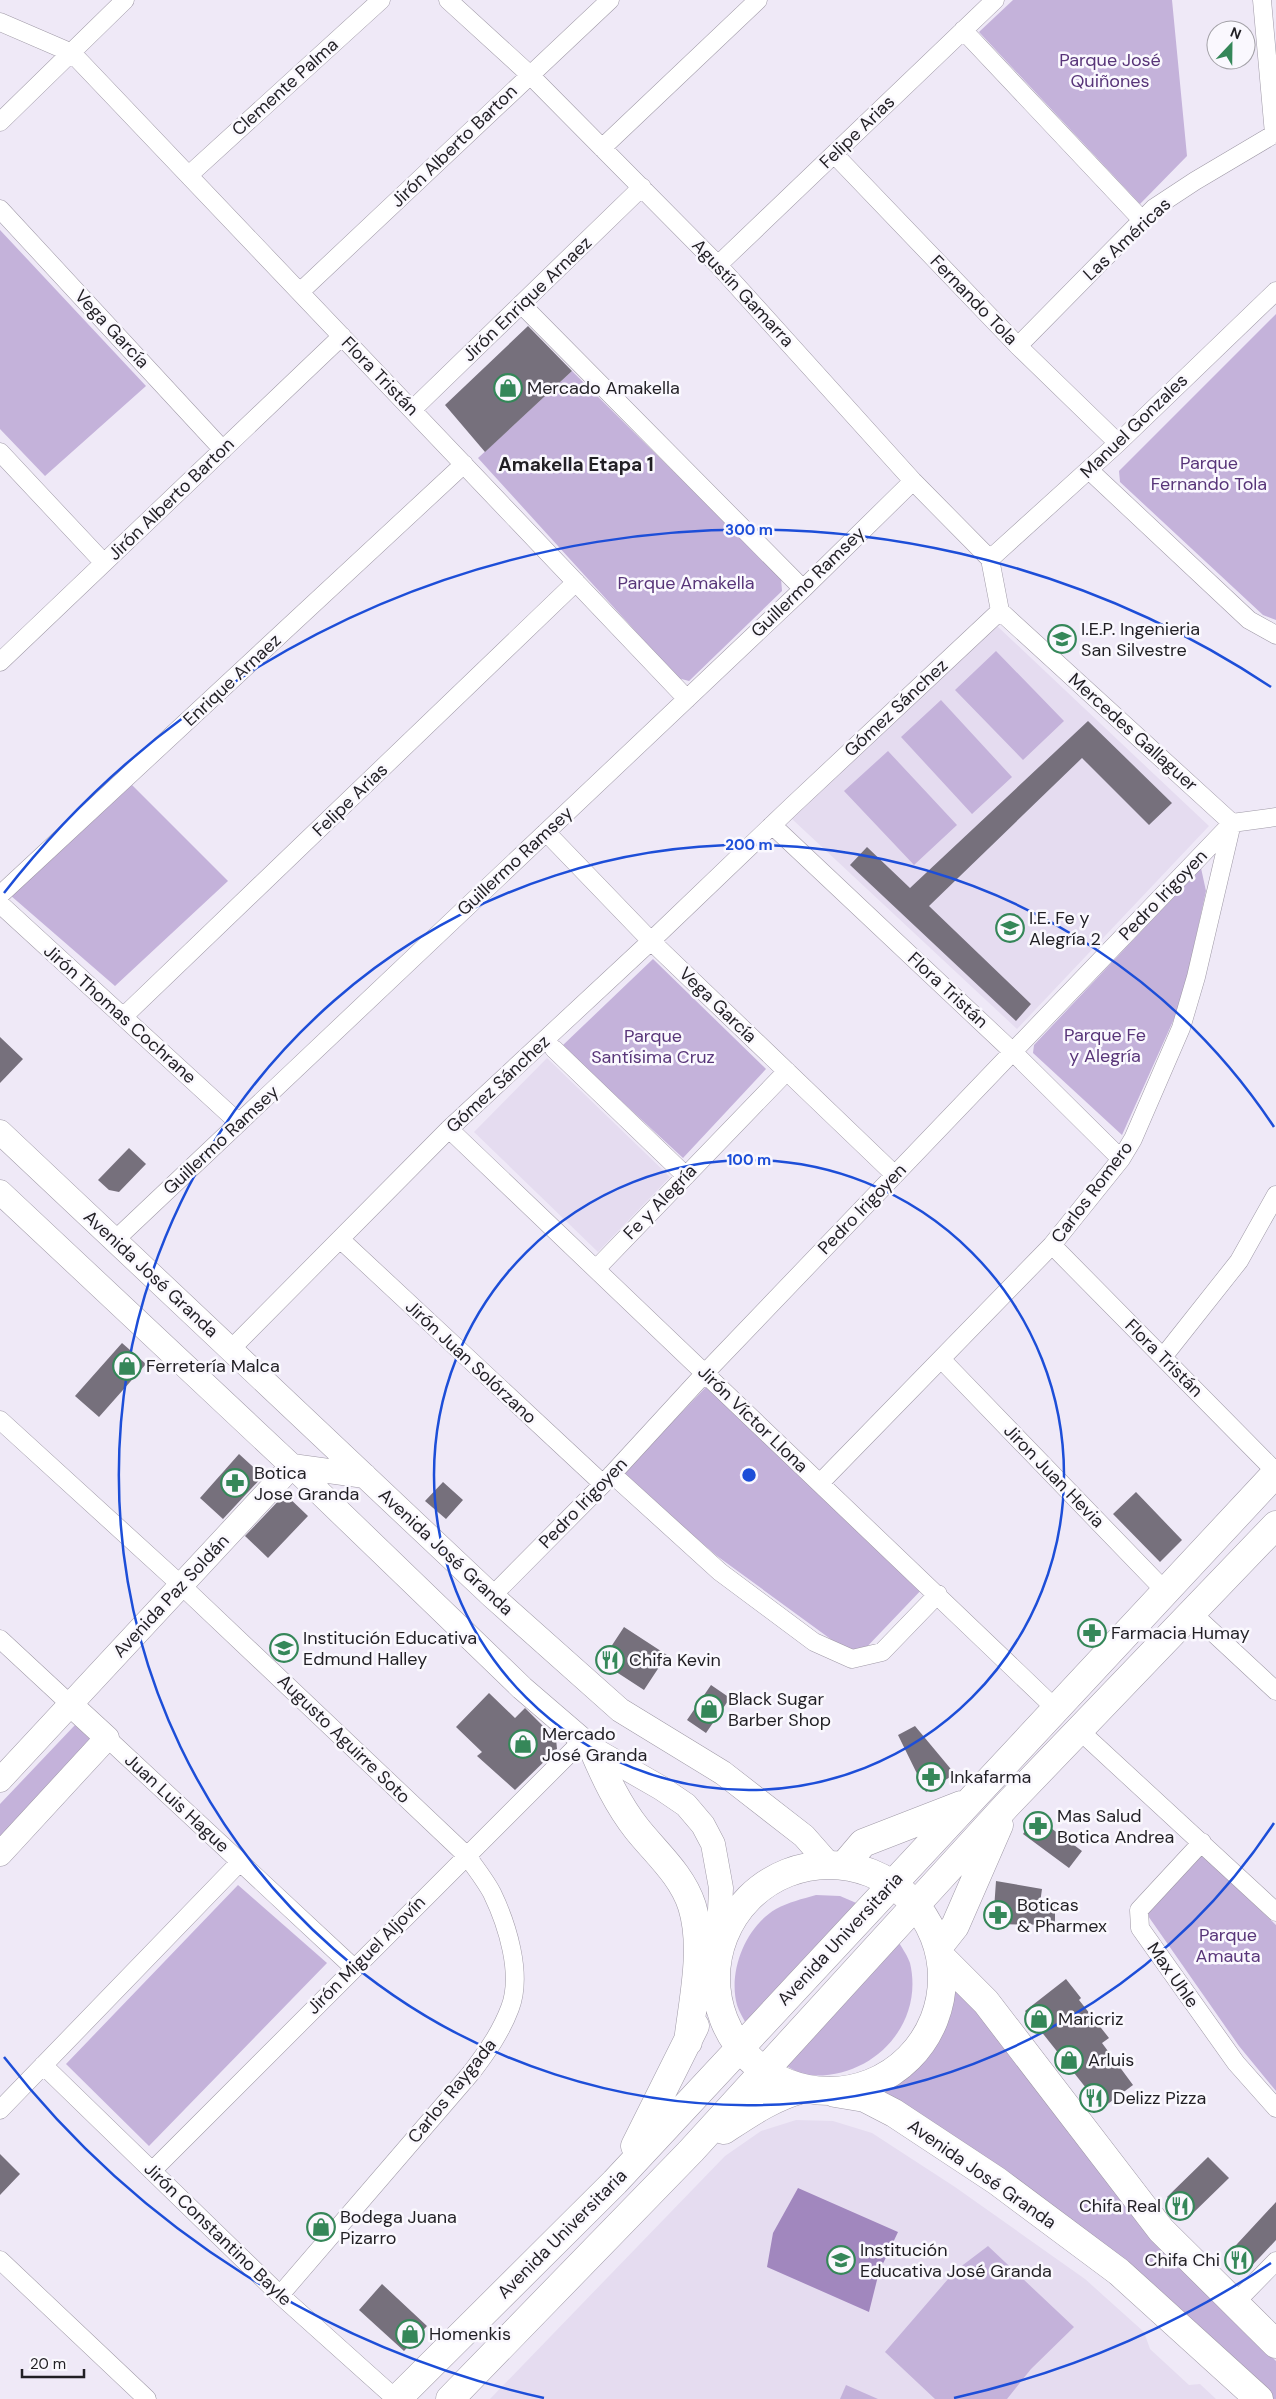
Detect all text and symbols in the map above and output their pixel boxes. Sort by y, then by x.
north arrow [1206,20,1256,70]
text: N [1228,23,1244,43]
street label: Clemente Palma [227,33,343,141]
park label: Parque José Quiñones [1059,48,1161,93]
street label: Jirón Alberto Barton [386,79,522,213]
street label: Felipe Arias [814,90,900,174]
street label: Las Américas [1078,192,1176,286]
street label: Jirón Enrique Arnaez [457,231,597,367]
street label: Agustín Gamarra [687,234,799,352]
street label: Fernando Tola [925,250,1023,350]
street label: Vega García [69,284,155,374]
street label: Flora Tristán [336,331,424,421]
street label: Manuel Gonzales [1075,369,1193,483]
shop icon: Mercado Amakella [493,373,523,403]
place label: Mercado Amakella [527,376,680,400]
street label: Jirón Alberto Barton [103,432,239,566]
park label: Parque Fernando Tola [1151,451,1267,496]
district label: Amakella Etapa 1 [498,452,654,477]
text: 300 m [725,520,773,540]
street label: Guillermo Ramsey [746,521,870,643]
park label: Parque Amakella [618,571,755,595]
place label: I.E.P. Ingenieria San Silvestre [1081,617,1200,662]
school or university icon: I.E.P. Ingenieria San Silvestre [1047,624,1077,654]
street label: Enrique Arnaez [178,628,286,732]
street label: Gómez Sánchez [839,654,953,762]
street label: Mercedes Gallaguer [1063,668,1203,797]
street label: Felipe Arias [307,758,393,842]
street label: Guillermo Ramsey [452,801,578,921]
text: 200 m [725,835,773,855]
street label: Pedro Irigoyen [1113,844,1213,946]
place label: I.E. Fe y Alegría 2 [1029,906,1101,951]
school or university icon: I.E. Fe y Alegría 2 [995,913,1025,943]
street label: Jirón Thomas Cochrane [39,939,201,1089]
street label: Flora Tristán [903,947,993,1033]
street label: Vega García [674,962,762,1048]
park label: Parque Fe y Alegría [1064,1023,1146,1068]
park label: Parque Santísima Cruz [591,1024,715,1069]
street label: Gómez Sánchez [441,1030,555,1138]
street label: Guillermo Ramsey [158,1080,284,1200]
street label: Carlos Romero [1046,1136,1138,1248]
text: 100 m [727,1150,771,1170]
street label: Pedro Irigoyen [812,1158,912,1260]
street label: Fe y Alegría [618,1159,702,1245]
street label: Avenida José Granda [78,1205,224,1343]
street label: Jirón Juan Solórzano [400,1295,542,1429]
street label: Flora Tristán [1120,1314,1208,1402]
shop icon: Ferretería Malca [112,1351,142,1381]
place label: Ferretería Malca [146,1354,280,1378]
street label: Jirón Víctor Llona [693,1360,813,1478]
street label: Jiron Juan Hevia [998,1419,1110,1533]
street label: Pedro Irigoyen [533,1452,633,1554]
place label: Botica Jose Granda [254,1461,359,1506]
centre of rings [740,1466,758,1484]
pharmacy icon: Botica Jose Granda [220,1468,250,1498]
street label: Avenida José Granda [373,1483,519,1621]
street label: Avenida Paz Soldán [108,1529,234,1663]
pharmacy icon: Farmacia Humay [1077,1618,1107,1648]
place label: Farmacia Humay [1111,1621,1250,1645]
place label: Institución Educativa Edmund Halley [303,1626,477,1671]
school or university icon: Institución Educativa Edmund Halley [269,1633,299,1663]
restaurant icon: Chifa Kevin [595,1645,625,1675]
place label: Chifa Kevin [629,1648,721,1672]
street label: Augusto Aguirre Soto [272,1669,416,1809]
place label: Black Sugar Barber Shop [728,1687,831,1732]
shop icon: Black Sugar Barber Shop [694,1694,724,1724]
place label: Mercado José Granda [542,1722,647,1767]
shop icon: Mercado José Granda [508,1729,538,1759]
street label: Juan Luis Hague [120,1748,234,1858]
pharmacy icon: Inkafarma [916,1762,946,1792]
place label: Inkafarma [950,1765,1031,1789]
place label: Mas Salud Botica Andrea [1057,1804,1174,1849]
pharmacy icon: Mas Salud Botica Andrea [1023,1811,1053,1841]
street label: Avenida Universitaria [772,1867,908,2011]
street label: Jirón Miguel Aljovín [301,1890,431,2020]
place label: Boticas & Pharmex [1017,1893,1107,1938]
pharmacy icon: Boticas & Pharmex [983,1900,1013,1930]
park label: Parque Amauta [1196,1923,1260,1968]
street label: Max Uhle [1142,1937,1204,2013]
shop icon: Maricriz [1024,2004,1054,2034]
place label: Maricriz [1058,2007,1123,2031]
street label: Carlos Raygada [402,2034,502,2148]
shop icon: Arluis [1054,2045,1084,2075]
place label: Arluis [1088,2048,1134,2072]
restaurant icon: Delizz Pizza [1079,2083,1109,2113]
place label: Delizz Pizza [1113,2086,1206,2110]
street label: Avenida José Granda [903,2114,1061,2234]
street label: Jirón Constantino Bayle [139,2157,297,2311]
street label: Avenida Universitaria [492,2164,632,2304]
restaurant icon: Chifa Real [1165,2191,1195,2221]
place label: Chifa Real [1079,2194,1161,2218]
place label: Bodega Juana Pizarro [340,2205,457,2250]
shop icon: Bodega Juana Pizarro [306,2212,336,2242]
place label: Institución Educativa José Granda [860,2238,1052,2283]
school or university icon: Institución Educativa José Granda [826,2245,856,2275]
restaurant icon: Chifa Chi [1224,2245,1254,2275]
place label: Chifa Chi [1145,2248,1220,2272]
shop icon: Homenkis [395,2319,425,2349]
place label: Homenkis [429,2322,511,2346]
scale bar [22,2346,85,2378]
text: 20 m [30,2354,66,2374]

